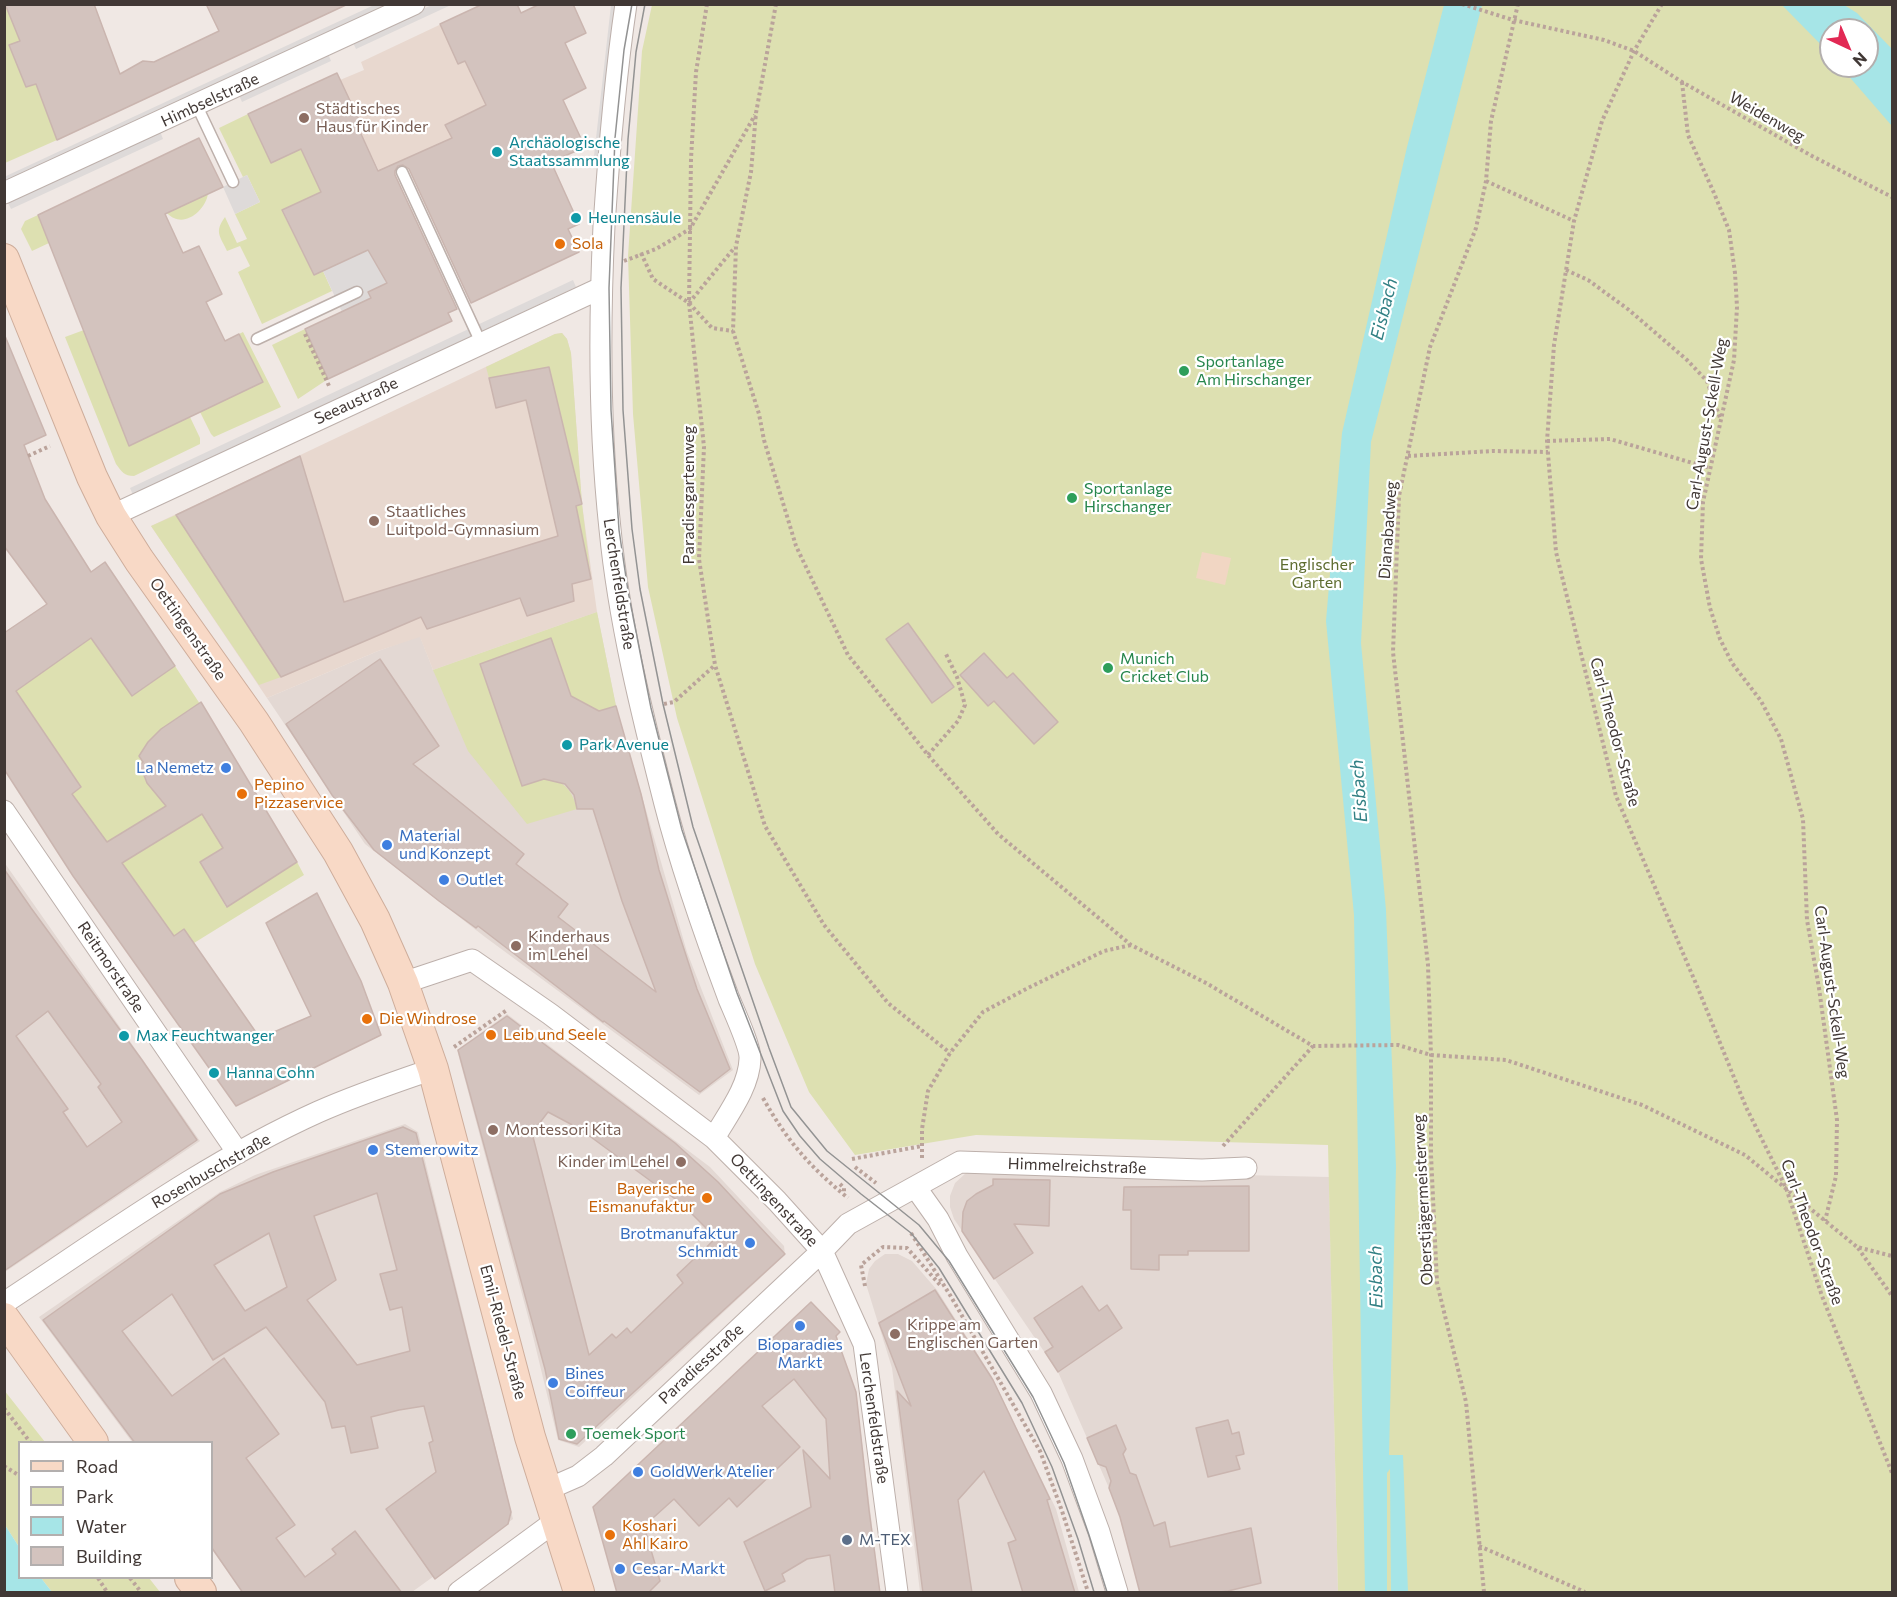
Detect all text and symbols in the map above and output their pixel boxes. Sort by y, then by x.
north arrow [1819,18,1879,78]
text: N [1850,49,1871,71]
street label: Himbselstraße [158,69,262,131]
street label: Weidenweg [1726,88,1808,146]
place label: Städtisches Haus für Kinder [316,99,428,137]
marker: Städtisches Haus für Kinder [297,111,311,125]
place label: Archäologische Staatssammlung [509,133,630,171]
marker: Archäologische Staatssammlung [490,145,504,159]
place label: Heunensäule [588,208,681,228]
marker: Heunensäule [569,211,583,225]
place label: Sola [572,234,603,254]
marker: Sola [553,237,567,251]
water label: Eisbach [1366,276,1402,342]
street label: Carl-August-Sckell-Weg [1682,336,1732,512]
place label: Sportanlage Am Hirschanger [1196,352,1312,390]
marker: Sportanlage Am Hirschanger [1177,364,1191,378]
street label: Seeaustraße [311,373,401,429]
street label: Paradiesgartenweg [679,426,699,564]
place label: Sportanlage Hirschanger [1084,479,1172,517]
street label: Dianabadweg [1375,480,1401,580]
marker: Sportanlage Hirschanger [1065,491,1079,505]
place label: Staatliches Luitpold-Gymnasium [386,502,539,540]
marker: Staatliches Luitpold-Gymnasium [367,514,381,528]
street label: Lerchenfeldstraße [599,517,639,651]
park label: Englischer Garten [1280,555,1354,593]
street label: Oettingenstraße [146,574,230,684]
place label: Munich Cricket Club [1120,649,1209,687]
street label: Carl-Theodor-Straße [1586,655,1644,809]
marker: Munich Cricket Club [1101,661,1115,675]
place label: Park Avenue [579,735,669,755]
marker: Park Avenue [560,738,574,752]
place label: La Nemetz [136,758,214,778]
water label: Eisbach [1346,759,1372,823]
marker: La Nemetz [219,761,233,775]
place label: Pepino Pizzaservice [254,775,343,813]
marker: Pepino Pizzaservice [235,787,249,801]
place label: Material und Konzept [399,826,491,864]
marker: Material und Konzept [380,838,394,852]
place label: Outlet [456,870,504,890]
marker: Outlet [437,873,451,887]
street label: Carl-August-Sckell-Weg [1810,904,1854,1080]
street label: Reitmorstraße [74,918,148,1016]
place label: Kinderhaus im Lehel [528,927,610,965]
marker: Kinderhaus im Lehel [509,939,523,953]
place label: Die Windrose [379,1009,476,1029]
marker: Die Windrose [360,1012,374,1026]
place label: Leib und Seele [503,1025,606,1045]
place label: Max Feuchtwanger [136,1026,274,1046]
marker: Leib und Seele [484,1028,498,1042]
marker: Max Feuchtwanger [117,1029,131,1043]
place label: Hanna Cohn [226,1063,315,1083]
marker: Hanna Cohn [207,1066,221,1080]
street label: Oberstjägermeisterweg [1409,1114,1437,1286]
place label: Montessori Kita [505,1120,621,1140]
marker: Montessori Kita [486,1123,500,1137]
street label: Rosenbuschstraße [148,1129,274,1213]
place label: Stemerowitz [385,1140,478,1160]
marker: Stemerowitz [366,1143,380,1157]
street label: Oettingenstraße [726,1149,822,1251]
place label: Kinder im Lehel [557,1152,669,1172]
street label: Himmelreichstraße [1007,1154,1147,1178]
marker: Kinder im Lehel [674,1155,688,1169]
street label: Carl-Theodor-Straße [1777,1157,1847,1307]
place label: Bayerische Eismanufaktur [589,1179,695,1217]
marker: Bayerische Eismanufaktur [700,1191,714,1205]
place label: Brotmanufaktur Schmidt [620,1224,738,1262]
marker: Brotmanufaktur Schmidt [743,1236,757,1250]
water label: Eisbach [1365,1245,1387,1309]
street label: Emil-Riedel-Straße [476,1263,530,1401]
place label: Krippe am Englischen Garten [907,1315,1038,1353]
marker: Bioparadies Markt [793,1319,807,1333]
street label: Paradiesstraße [655,1320,747,1408]
marker: Krippe am Englischen Garten [888,1327,902,1341]
place label: Bioparadies Markt [757,1335,843,1373]
street label: Lerchenfeldstraße [855,1351,893,1485]
place label: Bines Coiffeur [565,1364,625,1402]
marker: Bines Coiffeur [546,1376,560,1390]
place label: Toemek Sport [583,1424,686,1444]
marker: Toemek Sport [564,1427,578,1441]
legend [18,1441,213,1579]
text: Road [76,1455,118,1477]
place label: GoldWerk Atelier [650,1462,775,1482]
marker: GoldWerk Atelier [631,1465,645,1479]
text: Park [76,1485,114,1507]
text: Water [76,1515,127,1537]
place label: Koshari Ahl Kairo [622,1516,688,1554]
marker: Koshari Ahl Kairo [603,1528,617,1542]
place label: M-TEX [859,1530,911,1550]
marker: M-TEX [840,1533,854,1547]
text: Building [76,1545,142,1567]
place label: Cesar-Markt [632,1559,725,1579]
marker: Cesar-Markt [613,1562,627,1576]

